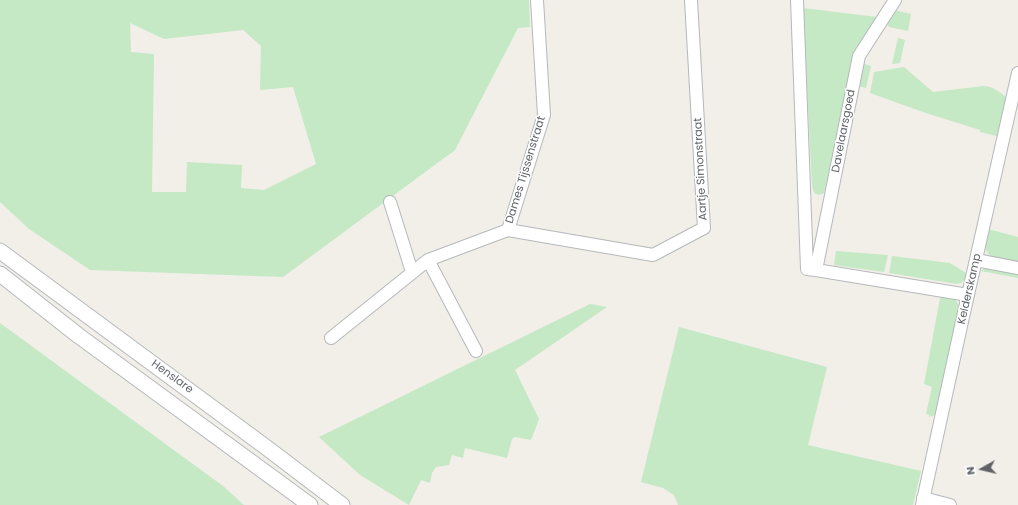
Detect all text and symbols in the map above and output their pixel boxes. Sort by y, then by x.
street label: Davelaarsgoed [829,88,859,174]
street label: Dames Tijssenstraat [503,115,549,225]
street label: Aartje Simonstraat [692,117,710,221]
street label: Kelderskamp [955,252,985,326]
street label: Henslare [149,357,195,397]
north arrow [962,449,1002,489]
text: N [962,465,979,476]

